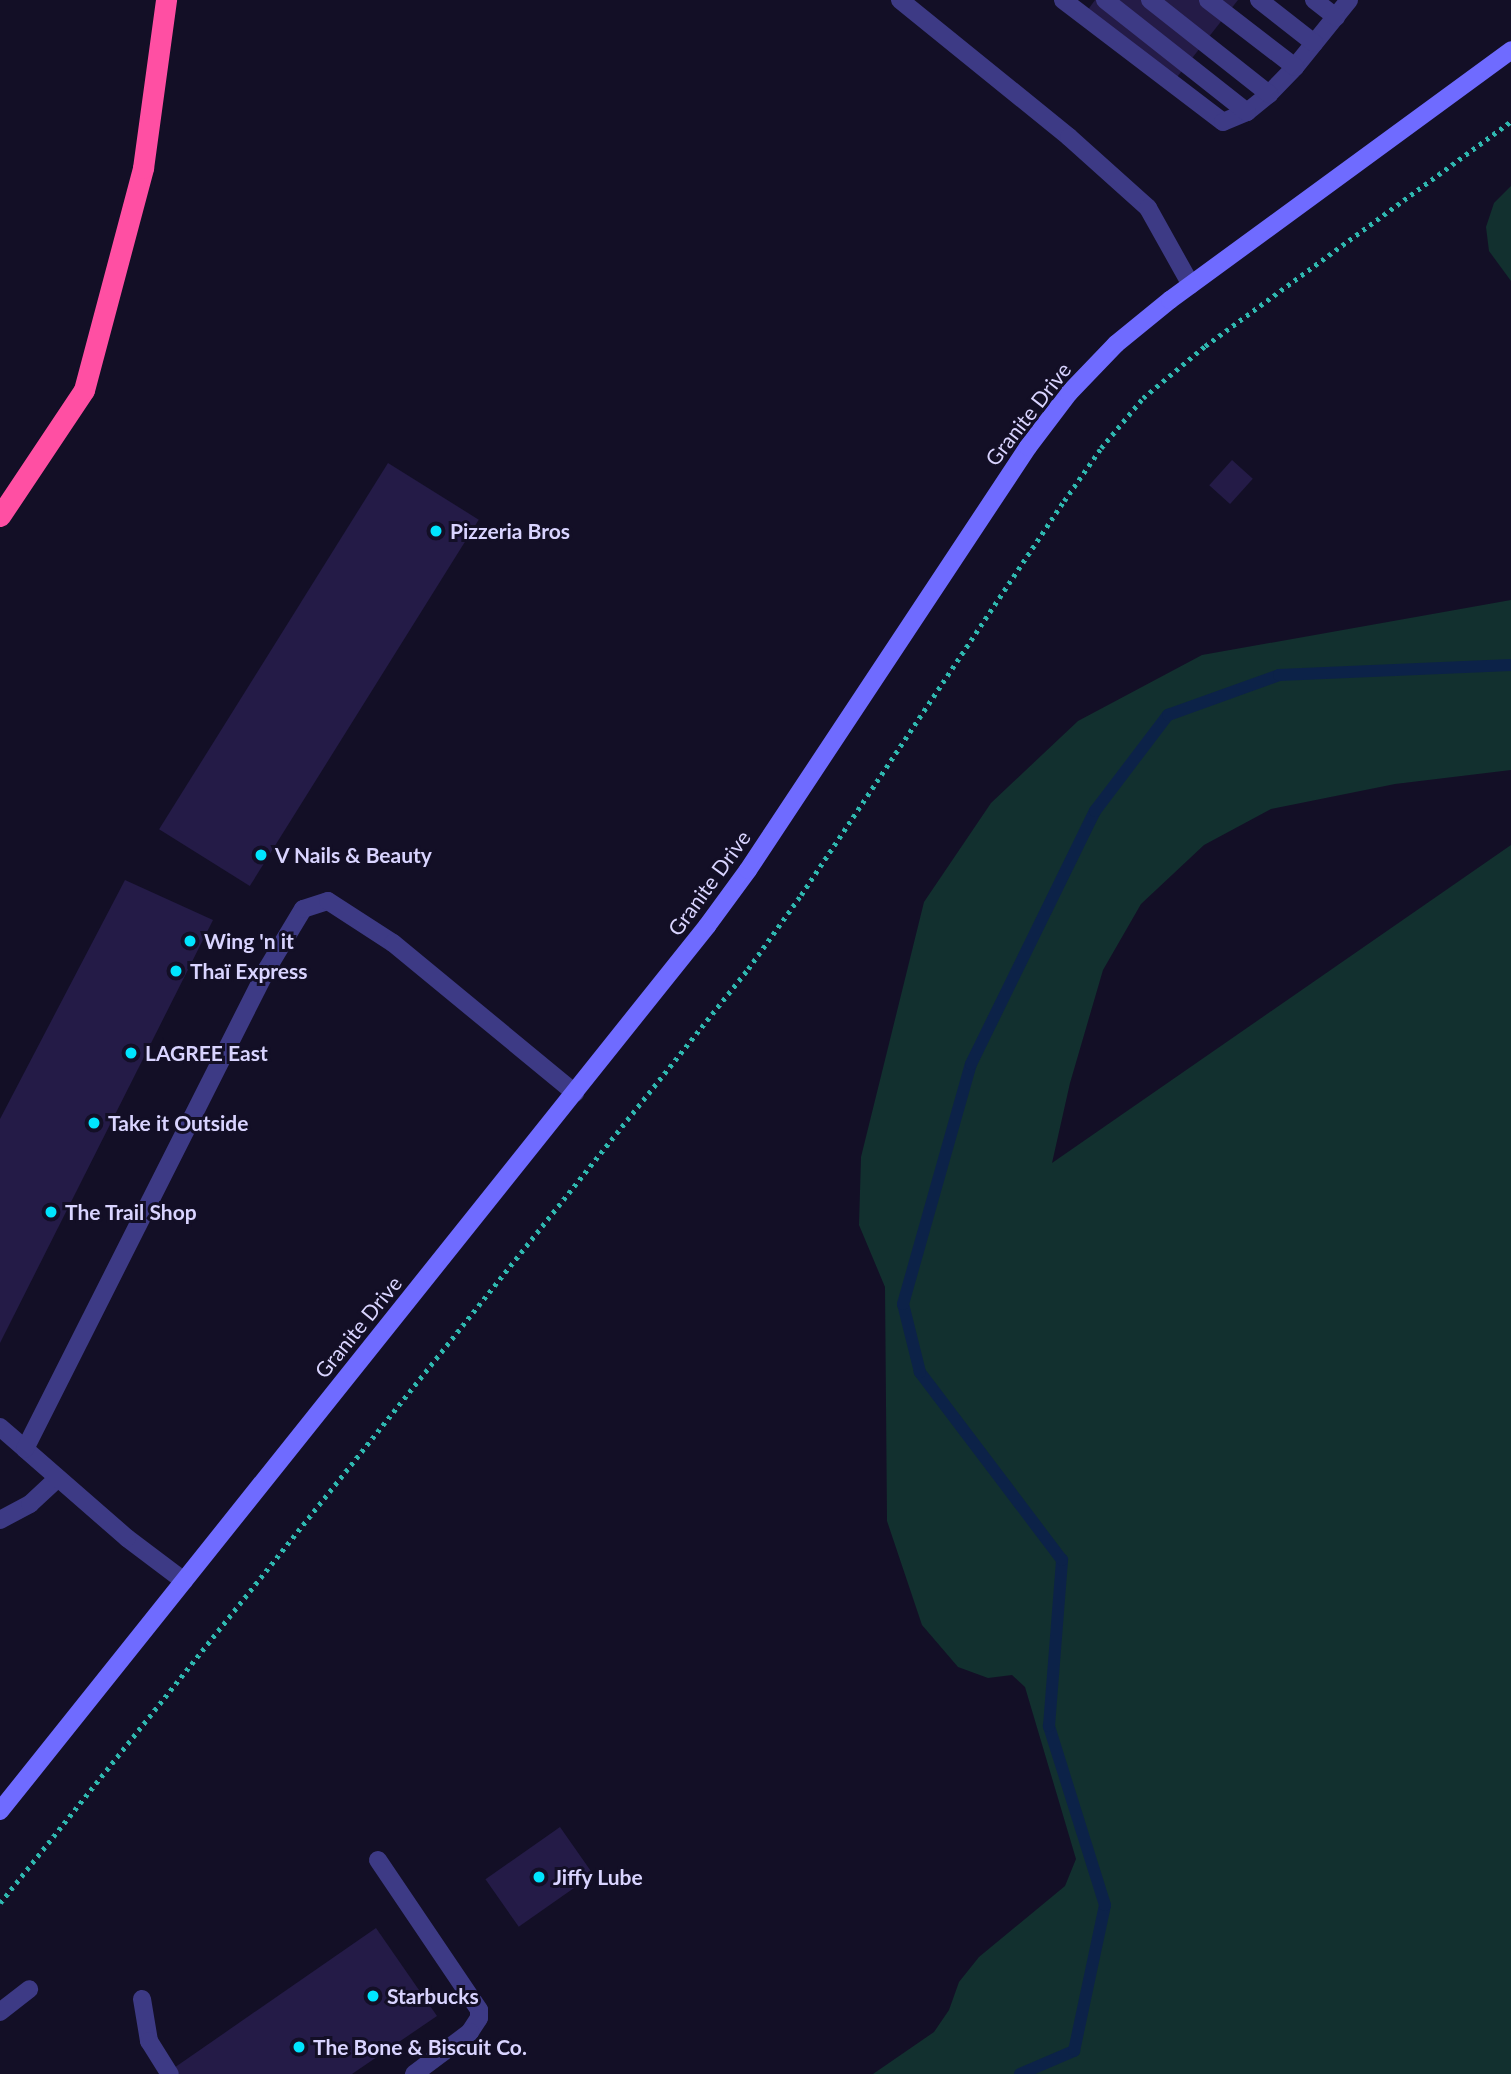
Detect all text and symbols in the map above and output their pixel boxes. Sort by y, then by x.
street label: Granite Drive [980,357,1076,471]
place label: Pizzeria Bros [450,518,570,544]
marker: Pizzeria Bros [428,523,444,539]
street label: Granite Drive [662,825,756,941]
place label: V Nails & Beauty [275,842,433,868]
marker: V Nails & Beauty [253,847,269,863]
place label: Wing 'n it [204,928,294,954]
marker: Wing 'n it [182,933,198,949]
place label: Thaï Express [190,958,308,984]
marker: Thaï Express [168,963,184,979]
place label: LAGREE East [145,1040,268,1066]
marker: LAGREE East [123,1045,139,1061]
place label: Take it Outside [108,1110,248,1136]
marker: Take it Outside [86,1115,102,1131]
place label: The Trail Shop [65,1199,197,1225]
marker: The Trail Shop [43,1204,59,1220]
street label: Granite Drive [309,1271,407,1383]
place label: Jiffy Lube [553,1864,643,1890]
marker: Jiffy Lube [531,1869,547,1885]
place label: Starbucks [387,1983,479,2009]
marker: Starbucks [365,1988,381,2004]
place label: The Bone & Biscuit Co. [313,2034,527,2060]
marker: The Bone & Biscuit Co. [291,2039,307,2055]

